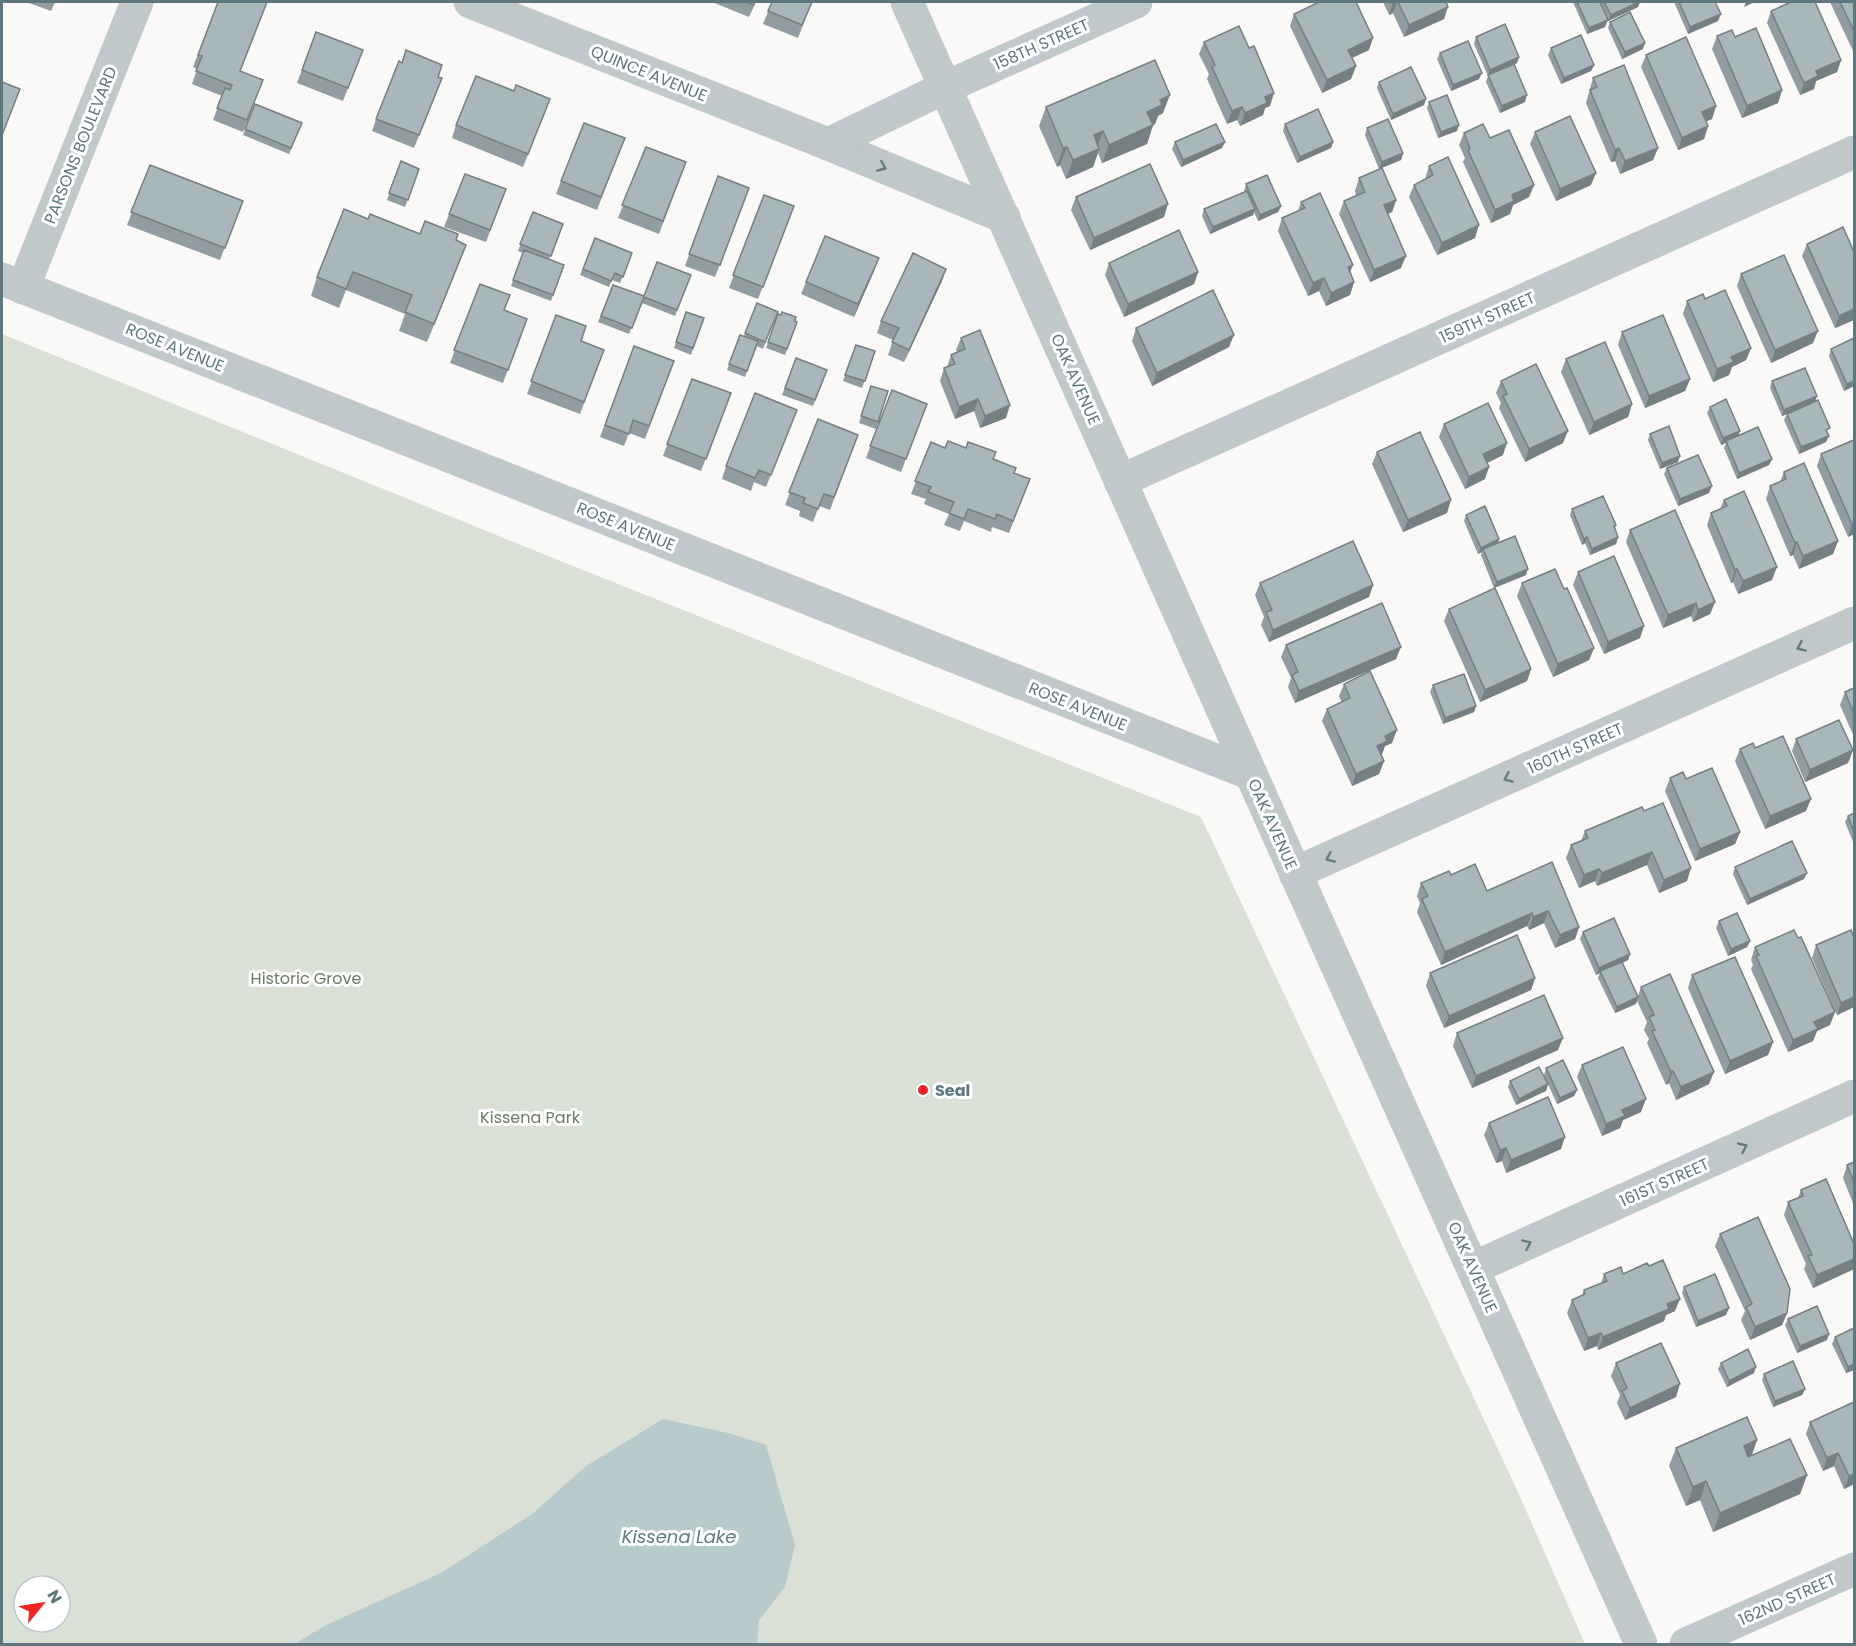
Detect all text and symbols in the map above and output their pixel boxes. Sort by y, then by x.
street label: 158TH STREET [990,13,1093,76]
street label: QUINCE AVENUE [587,40,710,107]
street label: PARSONS BOULEVARD [38,63,123,227]
one-way arrow [876,160,887,172]
street label: 159TH STREET [1436,286,1539,349]
street label: ROSE AVENUE [122,317,227,378]
street label: OAK AVENUE [1045,330,1106,428]
street label: ROSE AVENUE [573,496,678,557]
one-way arrow [1796,640,1807,652]
street label: ROSE AVENUE [1025,676,1130,737]
street label: 160TH STREET [1524,717,1627,780]
one-way arrow [1503,771,1514,783]
street label: OAK AVENUE [1242,775,1303,873]
one-way arrow [1325,850,1336,862]
park label: Historic Grove [251,967,362,990]
place label: Seal [935,1079,970,1102]
marker: Seal [916,1083,930,1097]
park label: Kissena Park [480,1106,581,1129]
one-way arrow [1737,1142,1748,1154]
street label: 161ST STREET [1616,1152,1713,1212]
street label: OAK AVENUE [1442,1218,1503,1316]
one-way arrow [1520,1239,1531,1251]
water label: Kissena Lake [622,1524,736,1549]
street label: 162ND STREET [1735,1568,1840,1631]
north arrow [12,1574,72,1634]
text: N [42,1586,68,1608]

